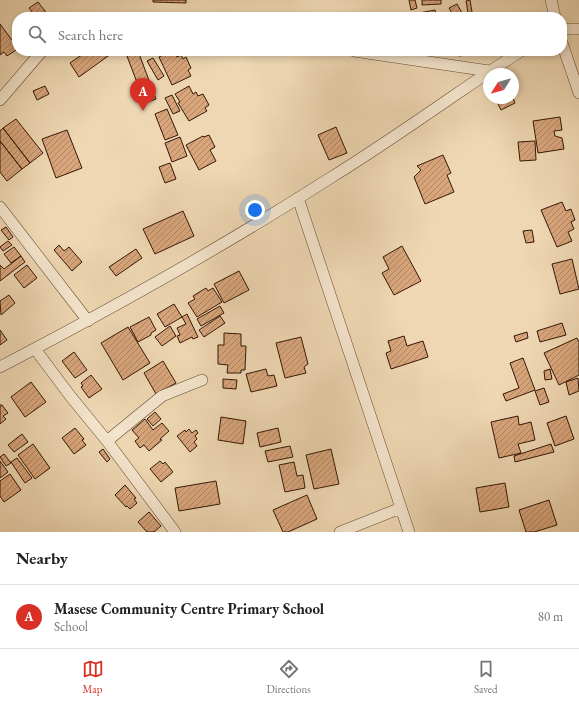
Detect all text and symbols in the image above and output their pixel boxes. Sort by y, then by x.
search box [12,12,567,56]
icon: search [26,23,48,45]
text: Search here [58,25,123,44]
north arrow [483,68,519,104]
pin: A [130,78,156,111]
your location [245,200,265,220]
text: Nearby [16,547,68,569]
text: Masese Community Centre Primary School [54,599,324,618]
text: A [24,608,34,625]
text: 80 m [538,608,563,625]
text: School [54,618,88,635]
tab: Map [82,658,104,696]
tab: Directions [267,658,311,696]
tab: Saved [474,658,497,696]

